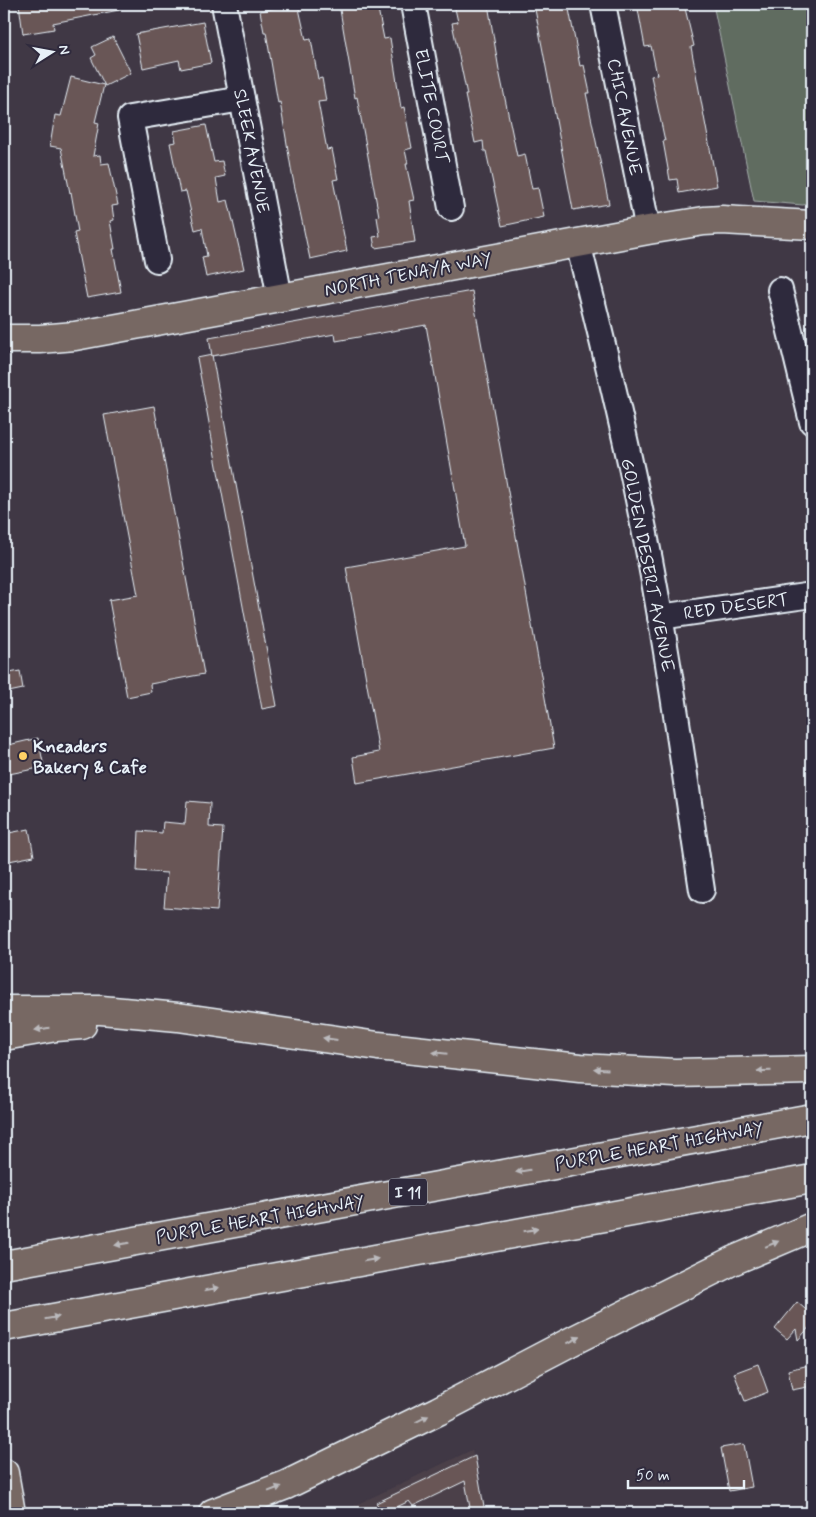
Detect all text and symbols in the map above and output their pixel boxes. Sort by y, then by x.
north arrow [28,28,78,78]
text: N [54,43,74,56]
street label: ELITE COURT [408,47,454,166]
street label: CHIC AVENUE [601,57,647,178]
street label: SLEEK AVENUE [227,87,275,215]
street label: NORTH TENAYA WAY [322,247,494,303]
street label: GOLDEN DESERT AVENUE [615,456,680,674]
street label: RED DESERT [682,588,790,626]
place label: Kneaders Bakery & Cafe [33,735,147,780]
marker: Kneaders Bakery & Cafe [17,750,29,762]
one-way arrow [34,1026,50,1034]
one-way arrow [322,1035,338,1043]
one-way arrow [431,1049,447,1057]
one-way arrow [593,1065,609,1073]
one-way arrow [755,1068,771,1076]
street label: PURPLE HEART HIGHWAY [553,1117,765,1177]
one-way arrow [515,1167,531,1175]
road number: I 11 [389,1178,427,1206]
street label: PURPLE HEART HIGHWAY [154,1190,366,1250]
one-way arrow [524,1226,540,1234]
one-way arrow [765,1239,779,1247]
one-way arrow [114,1240,130,1248]
one-way arrow [364,1255,380,1263]
one-way arrow [204,1284,220,1292]
one-way arrow [44,1313,60,1321]
one-way arrow [566,1336,581,1344]
one-way arrow [415,1415,429,1423]
scale bar [628,1457,745,1489]
text: 50 m [636,1466,670,1486]
one-way arrow [268,1485,283,1493]

